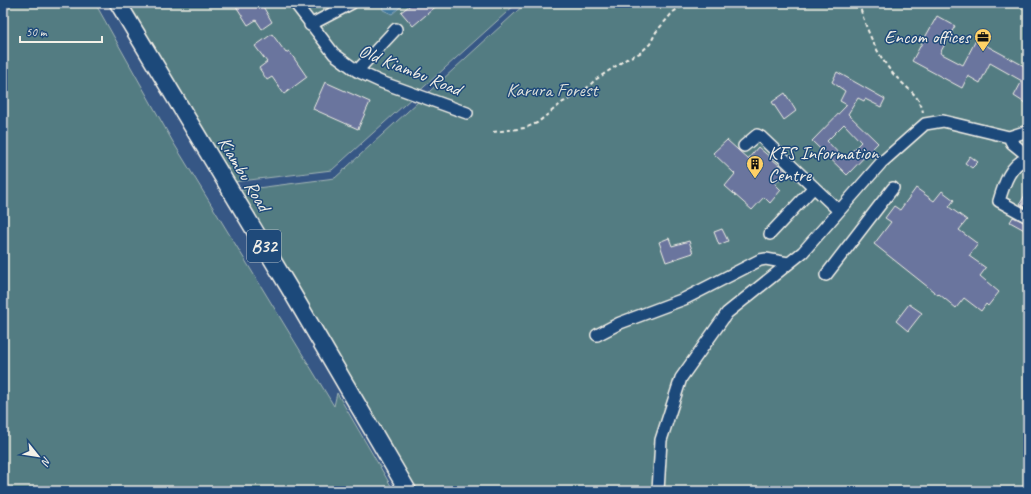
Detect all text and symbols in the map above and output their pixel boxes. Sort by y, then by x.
scale bar [20,18,102,44]
text: 50 m [26,24,48,40]
place label: Encom offices [884,25,972,49]
office icon: Encom offices [973,27,993,52]
street label: Old Kiambu Road [355,39,468,103]
park label: Karura Forest [507,78,599,102]
street label: Kiambu Road [212,132,277,218]
place label: KFS Information Centre [768,141,880,187]
building icon: KFS Information Centre [745,154,765,179]
road number: B32 [247,230,281,262]
north arrow [18,436,58,476]
text: N [38,455,54,469]

